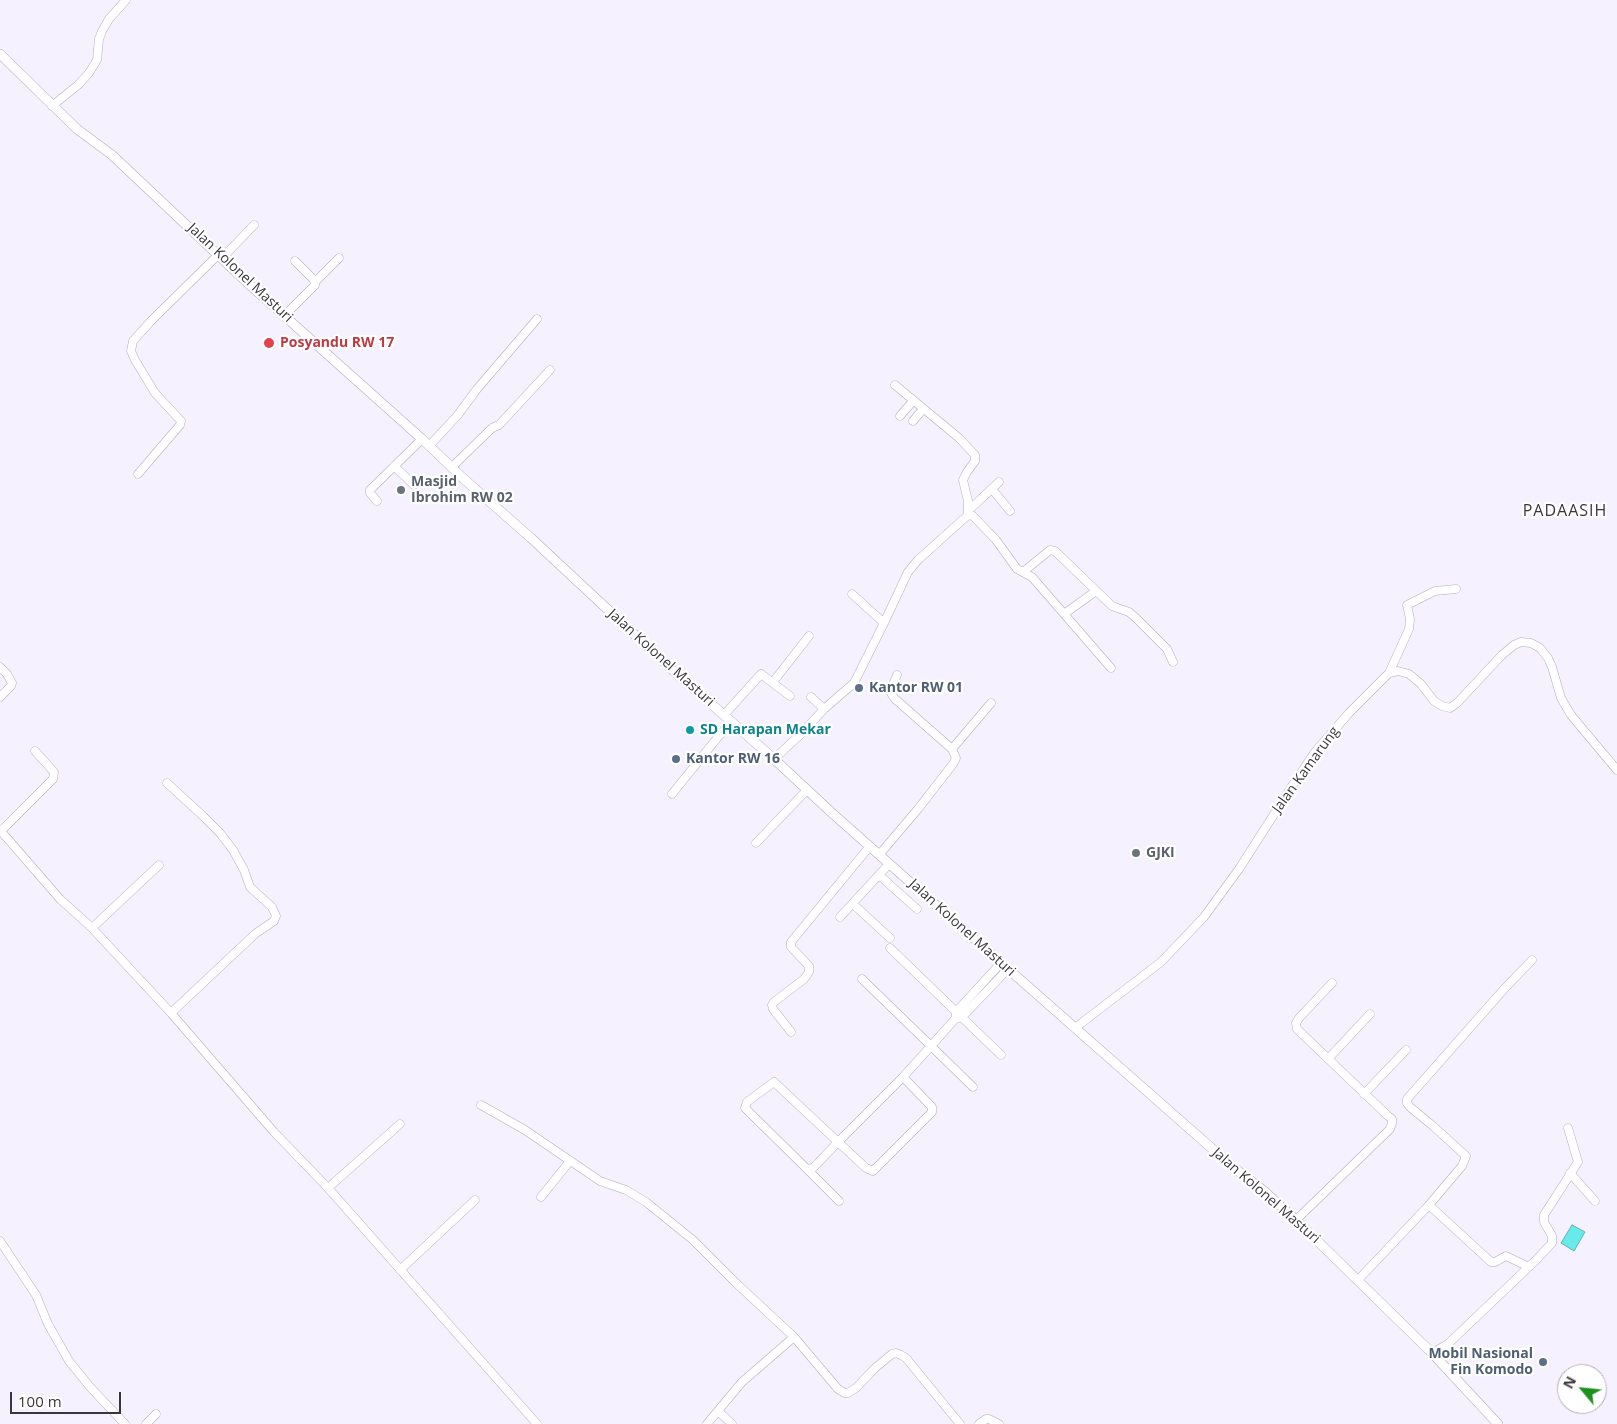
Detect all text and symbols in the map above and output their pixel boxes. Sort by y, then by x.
street label: Jalan Kolonel Masturi [184,220,296,326]
place label: Posyandu RW 17 [280,335,394,351]
marker: Posyandu RW 17 [262,336,276,350]
place label: Masjid Ibrohim RW 02 [411,474,513,507]
marker: Masjid Ibrohim RW 02 [395,484,407,496]
district label: PADAASIH [1522,501,1608,521]
street label: Jalan Kolonel Masturi [604,606,718,710]
place label: Kantor RW 01 [869,680,963,696]
marker: Kantor RW 01 [853,682,865,694]
place label: SD Harapan Mekar [700,722,831,738]
marker: SD Harapan Mekar [684,724,696,736]
street label: Jalan Kamarung [1269,724,1343,816]
place label: Kantor RW 16 [686,751,780,767]
marker: Kantor RW 16 [670,753,682,765]
place label: GJKI [1146,845,1175,861]
marker: GJKI [1130,847,1142,859]
street label: Jalan Kolonel Masturi [905,876,1019,980]
street label: Jalan Kolonel Masturi [1209,1145,1323,1247]
place label: Mobil Nasional Fin Komodo [1428,1346,1533,1378]
marker: Mobil Nasional Fin Komodo [1537,1356,1549,1368]
north arrow [1557,1364,1607,1414]
text: N [1558,1373,1580,1392]
scale bar [12,1382,124,1414]
text: 100 m [18,1391,62,1411]

